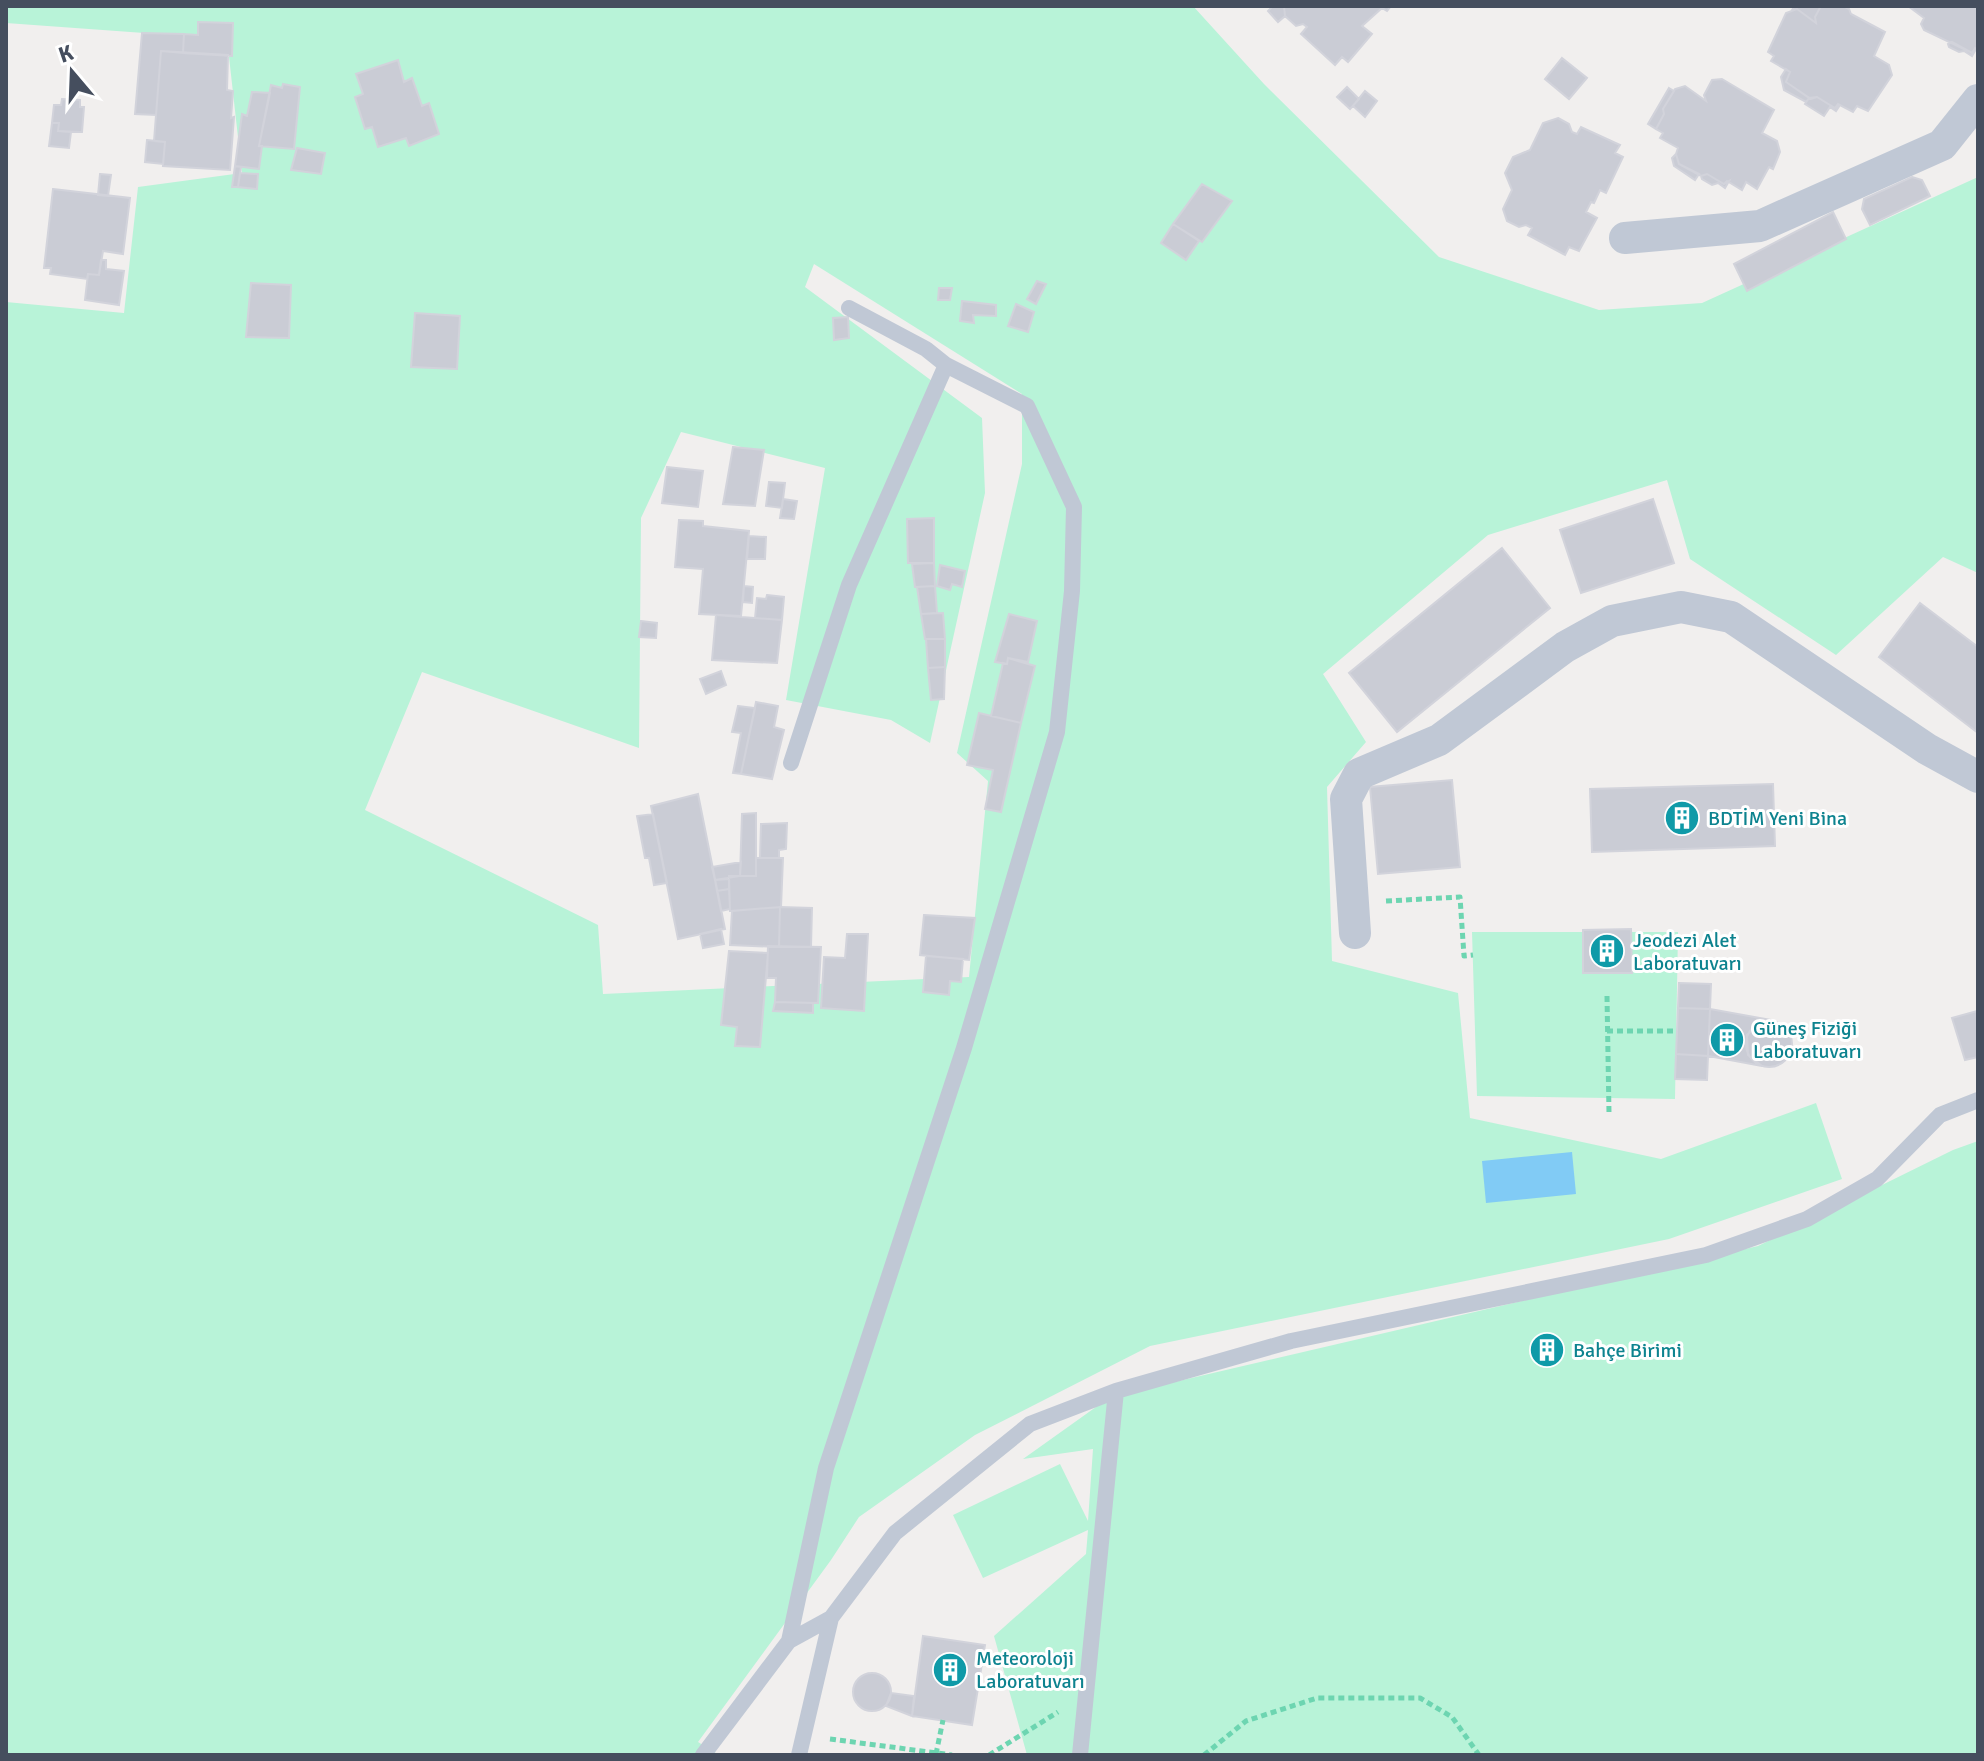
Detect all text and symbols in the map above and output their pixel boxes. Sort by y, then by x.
north arrow [32,32,112,112]
text: K [55,38,77,69]
building icon: BDTİM Yeni Bina [1663,799,1701,837]
place label: BDTİM Yeni Bina [1708,806,1847,831]
place label: Jeodezi Alet Laboratuvarı [1633,928,1742,976]
building icon: Jeodezi Alet Laboratuvarı [1588,932,1626,970]
place label: Güneş Fiziği Laboratuvarı [1753,1016,1862,1064]
building icon: Güneş Fiziği Laboratuvarı [1708,1021,1746,1059]
building icon: Bahçe Birimi [1528,1331,1566,1369]
place label: Bahçe Birimi [1573,1338,1682,1363]
place label: Meteoroloji Laboratuvarı [976,1646,1085,1694]
building icon: Meteoroloji Laboratuvarı [931,1651,969,1689]

